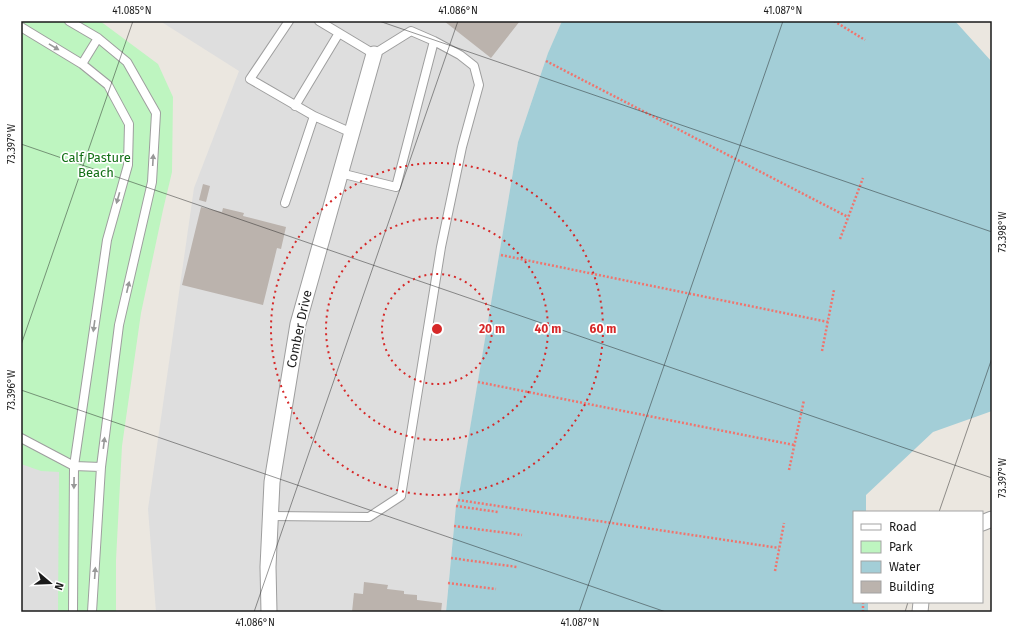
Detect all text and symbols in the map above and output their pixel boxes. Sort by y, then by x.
text: 41.085°N [112,5,152,17]
text: 41.086°N [438,5,478,17]
text: 41.087°N [764,5,802,17]
one-way arrow [49,43,59,51]
text: 73.397°W [6,123,18,164]
park label: Calf Pasture Beach [61,150,131,180]
one-way arrow [150,154,157,166]
one-way arrow [115,193,121,205]
text: 73.398°W [997,211,1009,252]
one-way arrow [125,281,131,294]
street label: Comber Drive [283,289,315,369]
one-way arrow [91,320,97,332]
centre of rings [430,322,444,336]
text: 20 m [479,322,505,336]
text: 40 m [535,322,561,336]
text: 60 m [590,322,616,336]
text: 73.396°W [6,369,18,410]
one-way arrow [101,437,107,450]
text: 73.397°W [997,457,1009,498]
one-way arrow [71,477,77,490]
legend [853,511,983,603]
text: Road [889,520,917,534]
text: Park [889,540,913,554]
text: Water [889,560,921,574]
north arrow [30,563,70,603]
one-way arrow [91,567,98,579]
text: Building [889,580,935,594]
text: N [52,581,66,592]
text: 41.086°N [235,617,275,629]
text: 41.087°N [561,617,599,629]

